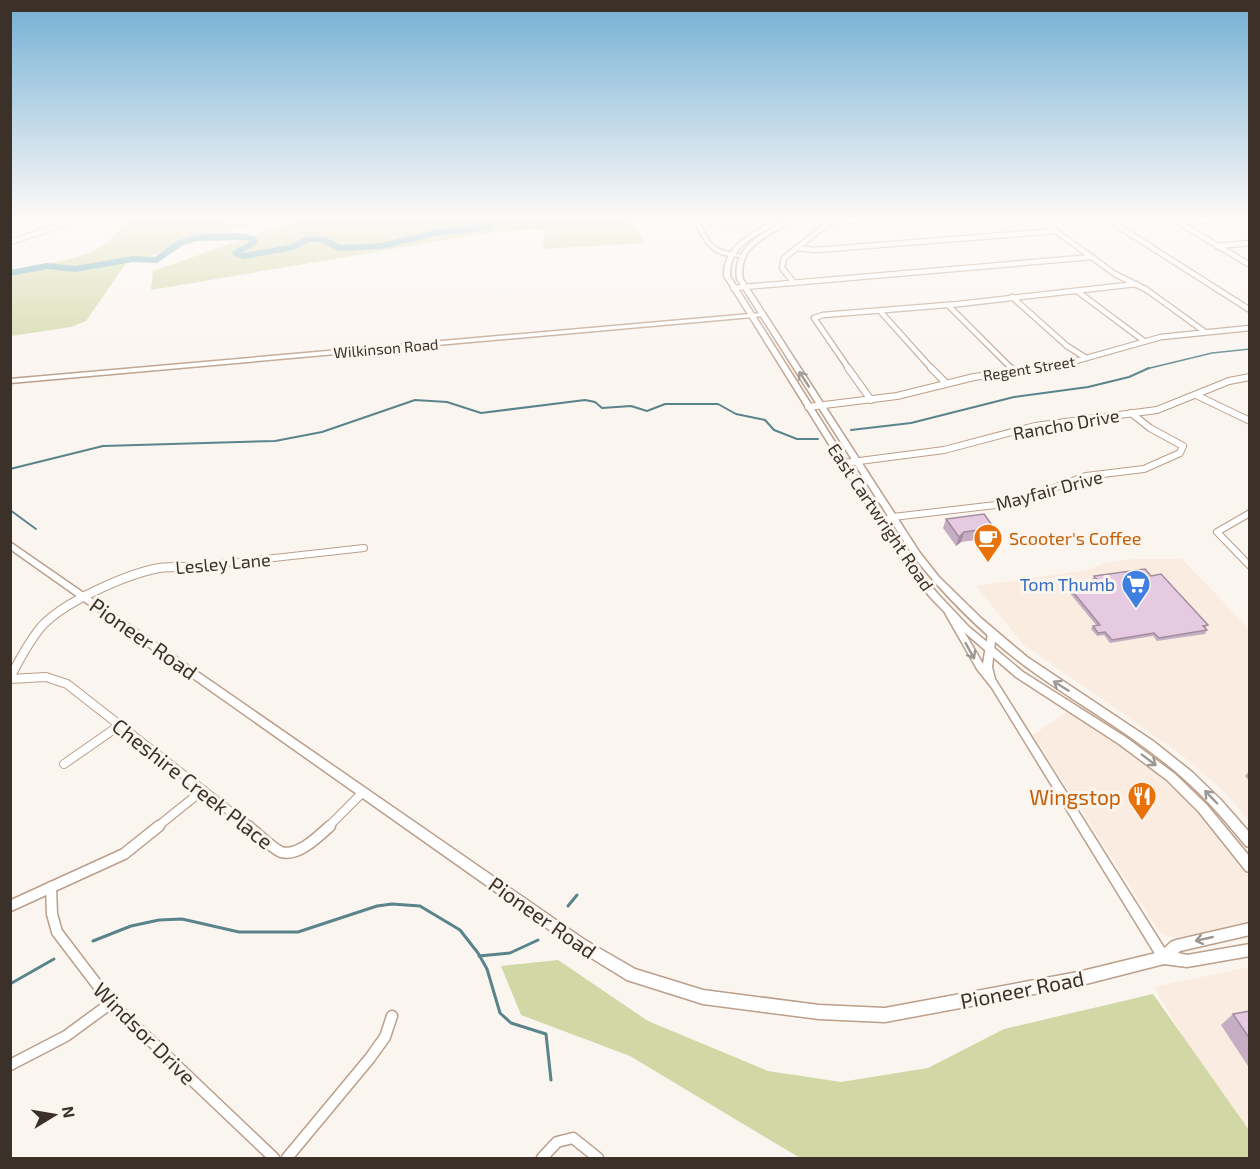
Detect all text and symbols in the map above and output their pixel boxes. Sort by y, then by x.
street label: Wilkinson Road [333,334,439,362]
street label: Regent Street [982,352,1077,384]
one-way arrow [798,371,810,388]
street label: Rancho Drive [1011,404,1121,444]
street label: East Cartwright Road [823,439,939,595]
street label: Mayfair Drive [993,465,1105,515]
cafe icon: Scooter's Coffee [972,522,1004,564]
place label: Scooter's Coffee [1009,527,1141,549]
street label: Lesley Lane [175,548,271,578]
supermarket icon: Tom Thumb [1120,568,1152,610]
place label: Tom Thumb [1020,573,1115,595]
street label: Pioneer Road [86,592,202,684]
one-way arrow [964,642,976,659]
one-way arrow [1053,680,1070,692]
street label: Cheshire Creek Place [108,713,278,853]
one-way arrow [1141,753,1157,766]
restaurant icon: Wingstop [1126,780,1158,822]
place label: Wingstop [1029,784,1121,809]
one-way arrow [1204,790,1219,805]
street label: Pioneer Road [485,871,601,963]
one-way arrow [1195,934,1214,946]
street label: Pioneer Road [958,965,1086,1013]
street label: Windsor Drive [89,977,201,1089]
north arrow [24,1085,84,1145]
text: N [59,1105,80,1120]

